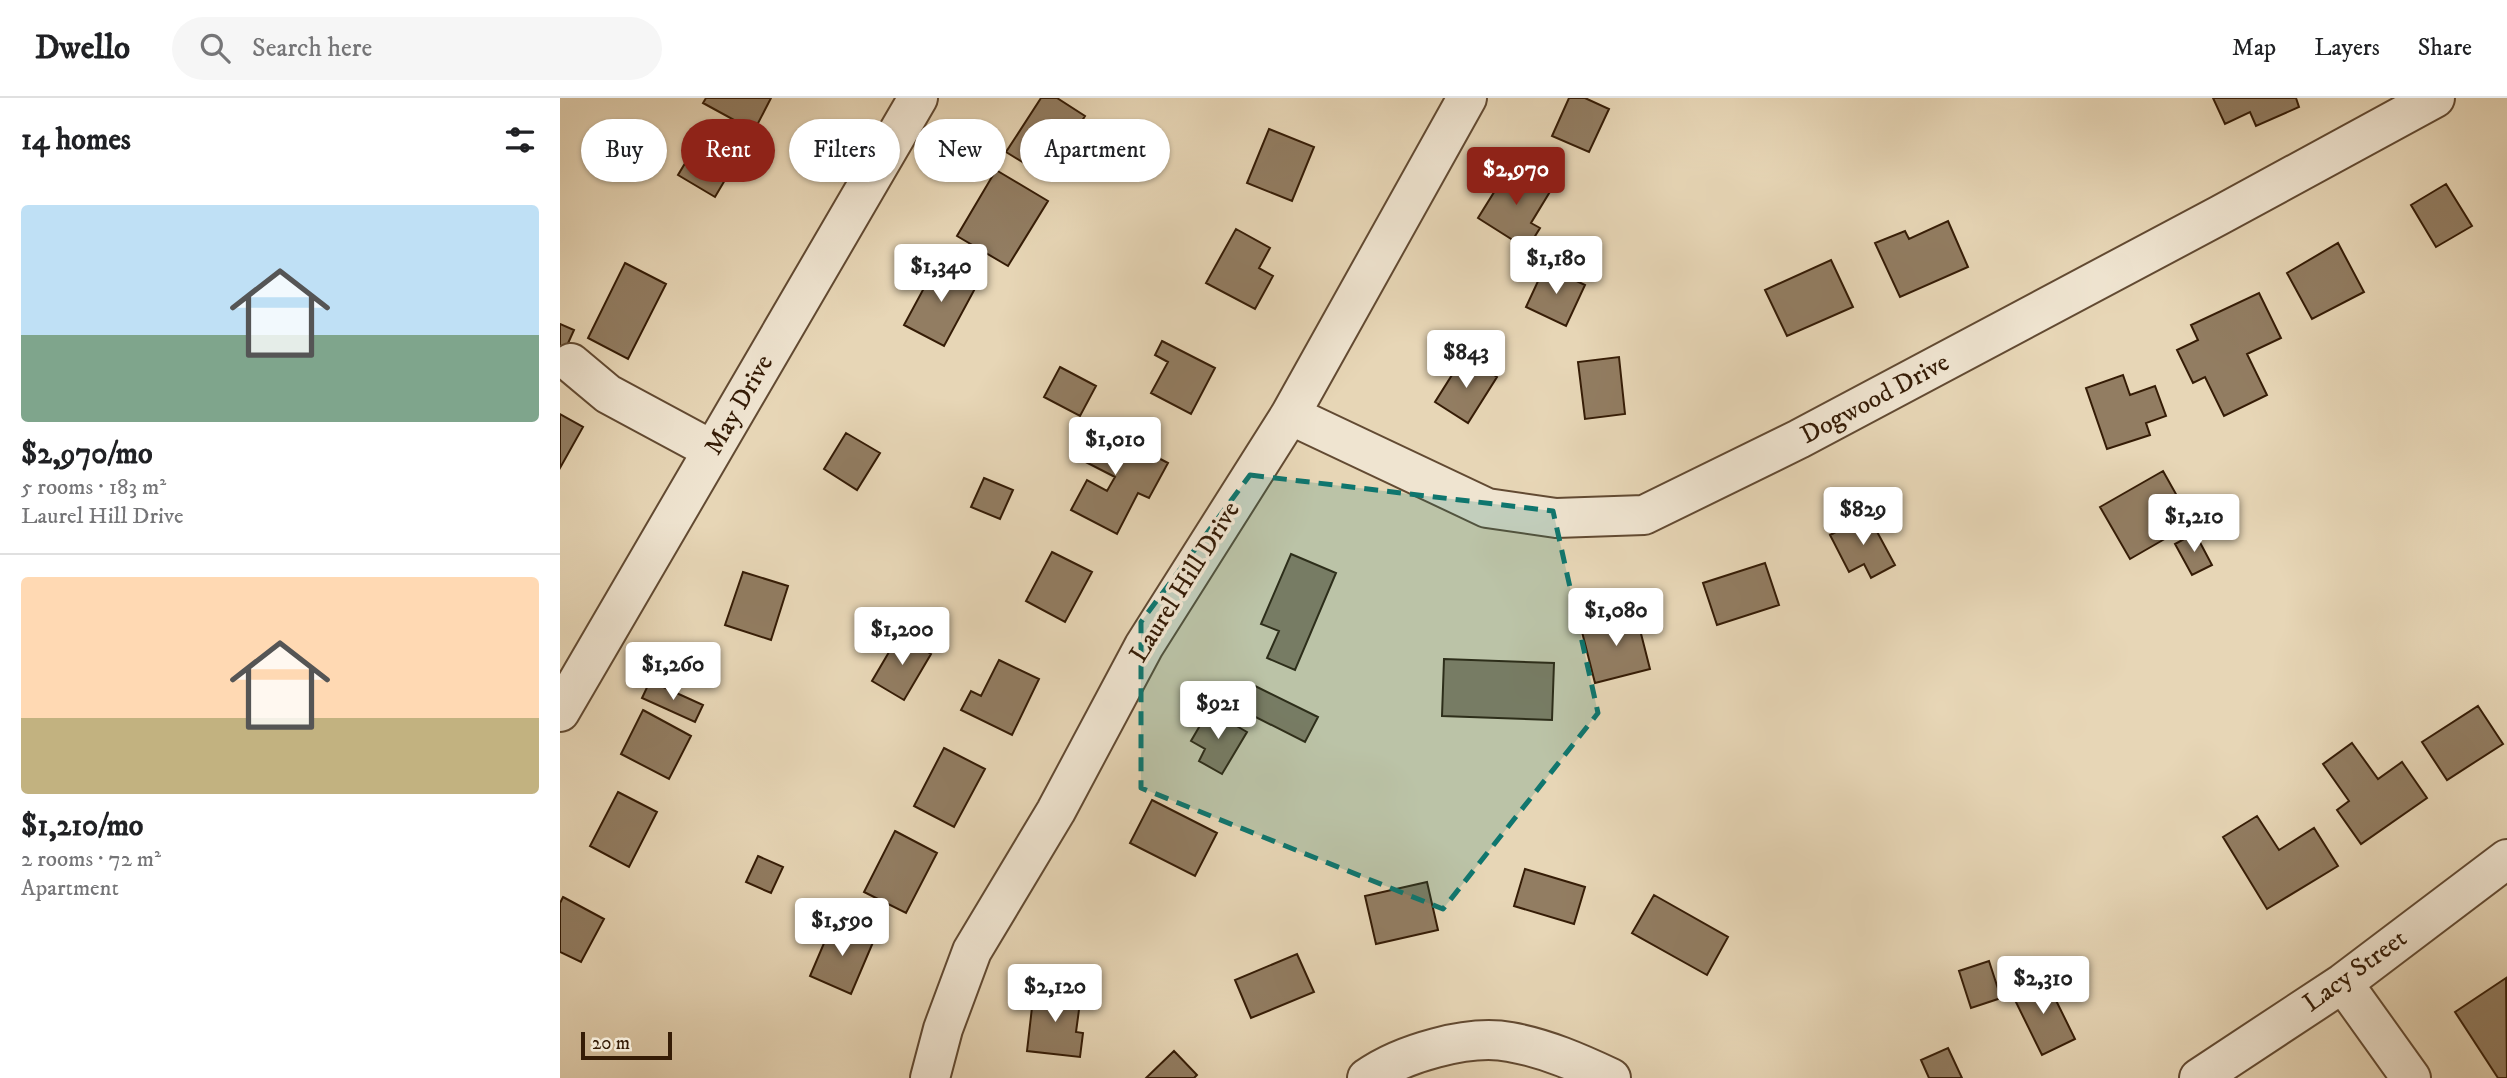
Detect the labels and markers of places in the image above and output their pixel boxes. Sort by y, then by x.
pin: $2,970 [1459,148,1573,207]
pin: $1,180 [1499,236,1613,296]
pin: $1,340 [884,244,998,304]
pin: $843 [1425,330,1507,390]
pin: $1,010 [1058,418,1172,477]
pin: $829 [1822,488,1904,547]
pin: $1,210 [2137,494,2251,554]
pin: $1,080 [1559,588,1673,648]
pin: $1,200 [845,608,959,667]
pin: $1,260 [616,642,730,702]
pin: $921 [1177,682,1259,741]
pin: $1,590 [785,898,899,958]
pin: $2,310 [1986,956,2100,1016]
pin: $2,120 [998,964,1112,1024]

